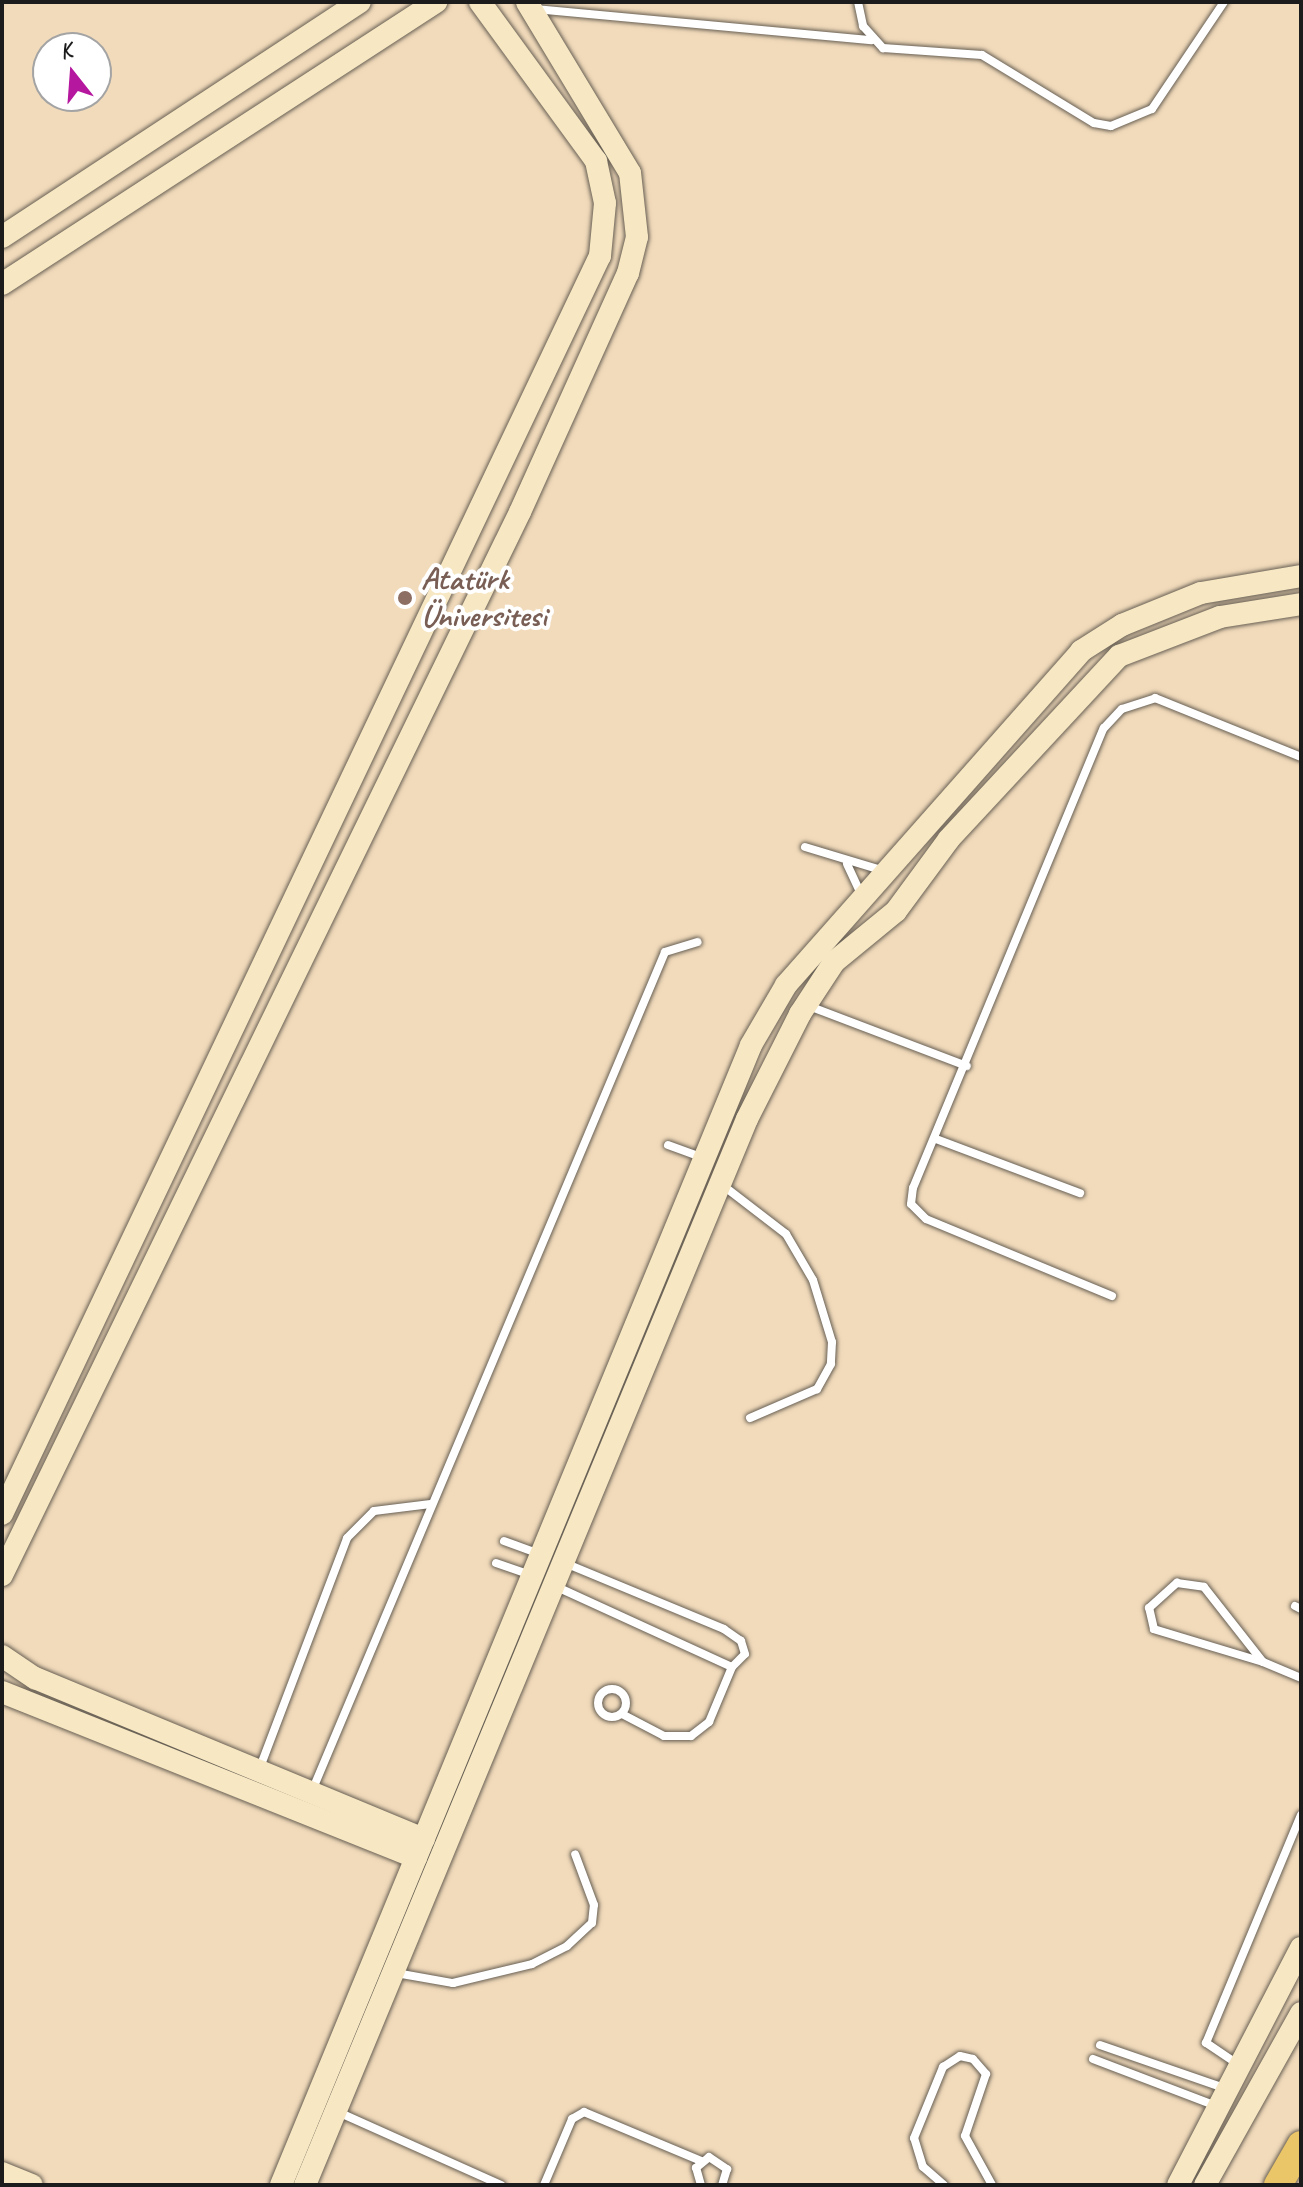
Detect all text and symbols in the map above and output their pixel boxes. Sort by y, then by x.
north arrow [32,32,112,112]
text: K [56,36,75,66]
place label: Atatürk Üniversitesi [421,561,546,636]
marker: Atatürk Üniversitesi [396,589,414,607]

